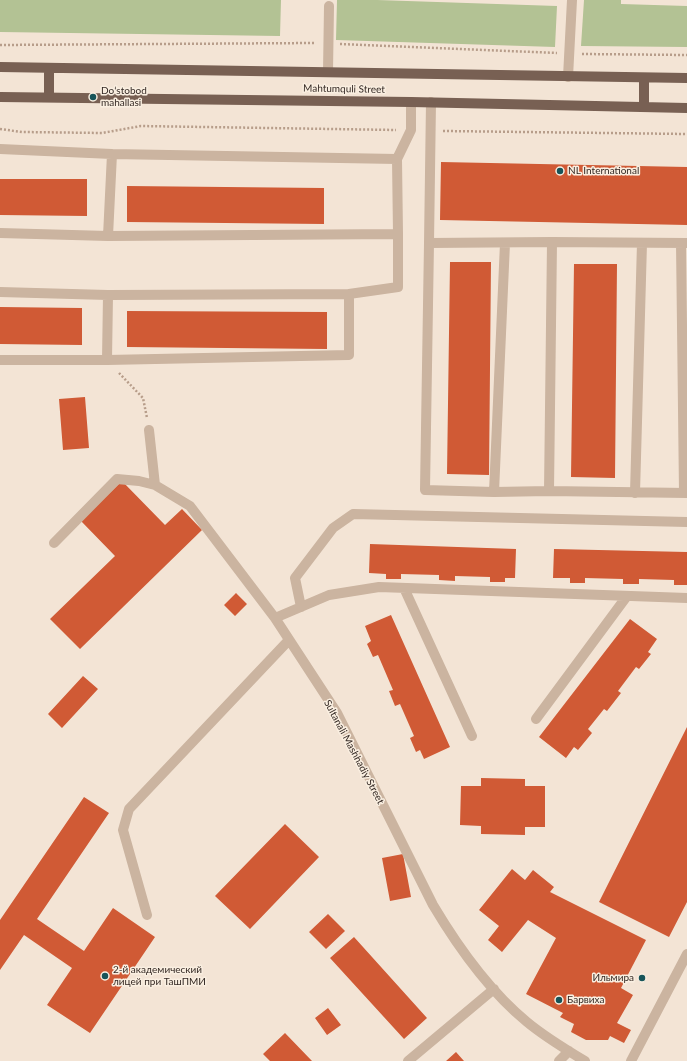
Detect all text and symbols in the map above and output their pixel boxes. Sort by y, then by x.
street label: Mahtumquli Street [303,82,385,96]
place label: Doʻstobod mahallasi [101,85,147,108]
marker: Doʻstobod mahallasi [88,92,98,102]
place label: NL International [568,165,639,177]
marker: NL International [555,166,565,176]
street label: Sultanali Mashhadiy Street [321,698,387,806]
place label: 2-й академический лицей при ТашПМИ [113,964,206,988]
marker: 2-й академический лицей при ТашПМИ [100,971,110,981]
place label: Ильмира [592,972,634,984]
marker: Ильмира [637,973,647,983]
place label: Барвиха [567,994,604,1006]
marker: Барвиха [554,995,564,1005]

